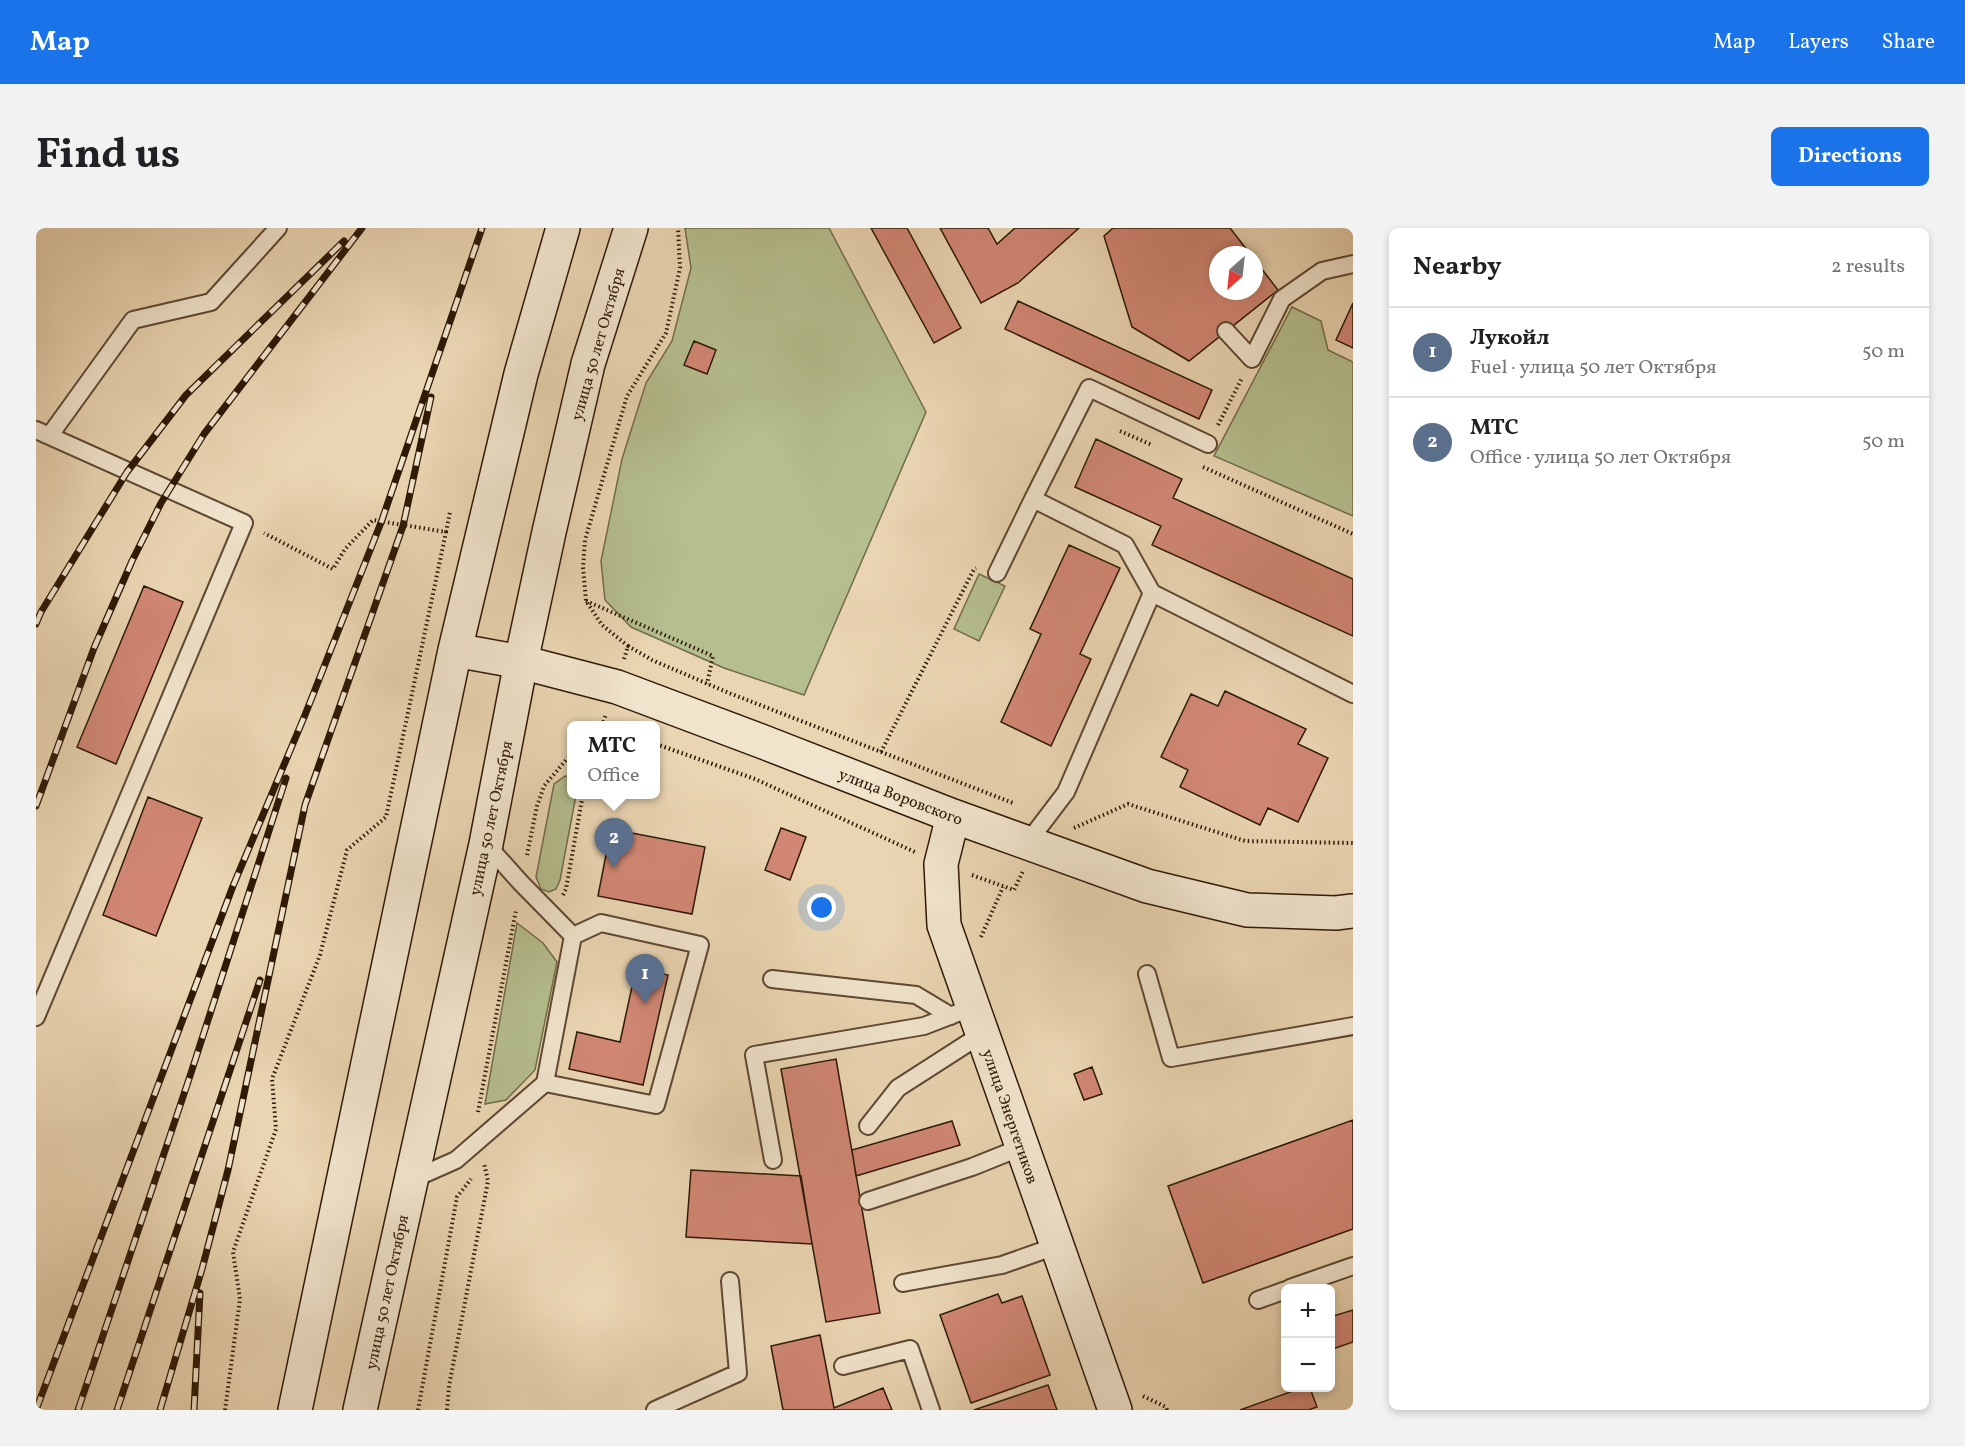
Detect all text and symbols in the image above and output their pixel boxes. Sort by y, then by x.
text: Map [30,23,90,62]
text: Map [1713,28,1755,57]
text: Layers [1788,28,1849,57]
text: Share [1882,28,1935,57]
text: Find us [36,127,180,186]
button: Directions [1771,127,1929,186]
north arrow [1209,246,1263,300]
text: Nearby [1413,249,1502,285]
text: 2 results [1831,253,1905,281]
street label: улица 50 лет Октября [567,266,631,423]
text: Лукойл [1470,323,1549,354]
text: 1 [1428,338,1437,366]
text: 50 m [1862,338,1905,366]
text: Fuel · улица 50 лет Октября [1470,354,1717,382]
text: МТС [1470,413,1519,444]
text: 2 [1427,428,1438,456]
text: 50 m [1862,428,1905,456]
text: Office · улица 50 лет Октября [1470,444,1731,472]
popup [567,721,660,799]
text: МТС [587,731,636,762]
street label: улица 50 лет Октября [465,739,519,898]
text: Office [587,762,640,790]
street label: улица Воровского [835,764,966,832]
pin: 2 [594,818,634,868]
your location [807,893,836,922]
pin: 1 [626,954,664,1004]
street label: улица Энергетиков [976,1046,1042,1187]
street label: улица 50 лет Октября [361,1213,415,1372]
map controls [1281,1284,1335,1392]
button: + [1281,1284,1335,1338]
button: − [1281,1338,1335,1392]

